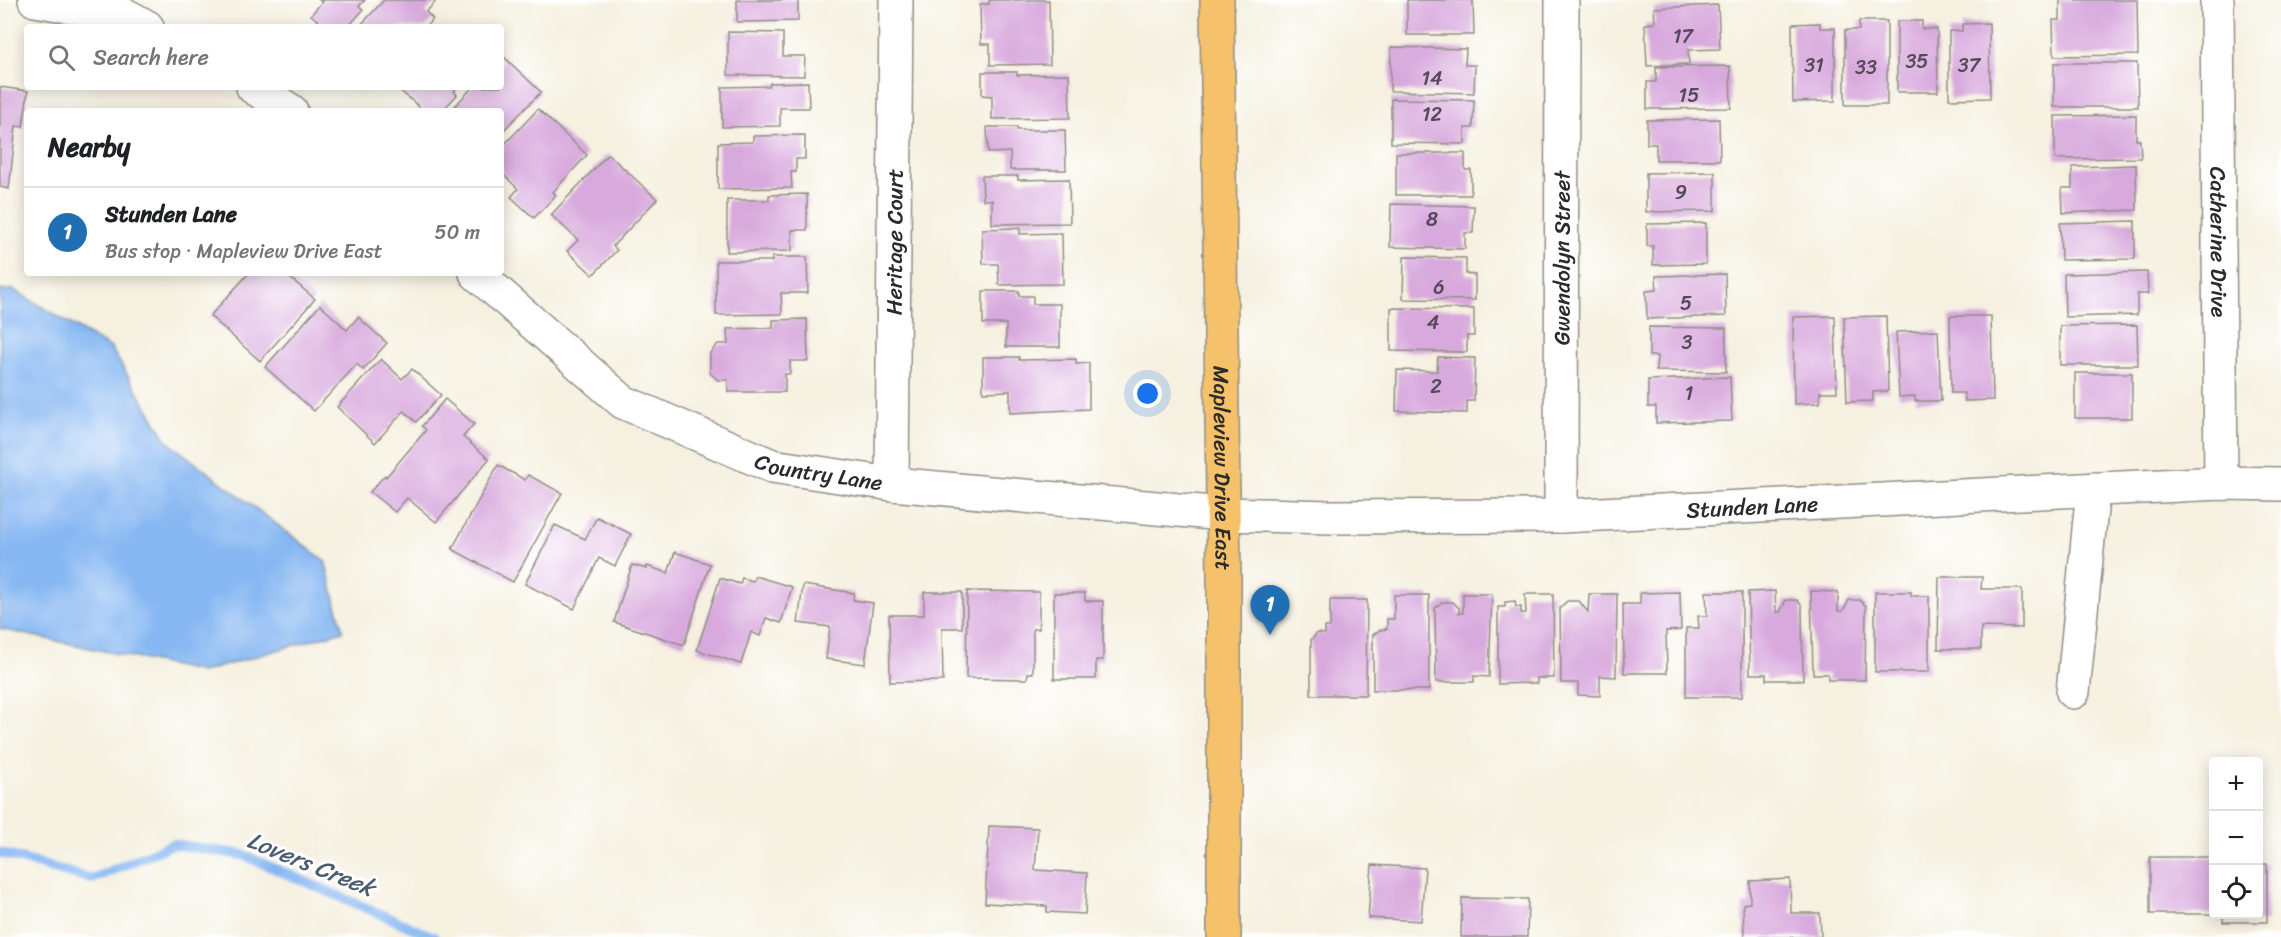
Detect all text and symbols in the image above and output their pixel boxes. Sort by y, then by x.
house number: 17 [1673,19,1695,54]
search box [24,24,504,90]
text: Search here [93,38,209,77]
icon: search [45,41,78,74]
house number: 35 [1905,44,1929,79]
house number: 31 [1804,48,1824,83]
house number: 37 [1958,48,1982,83]
house number: 33 [1855,50,1877,85]
house number: 14 [1421,61,1443,96]
house number: 15 [1679,78,1699,113]
house number: 12 [1422,97,1443,132]
text: Nearby [48,124,130,170]
street label: Catherine Drive [2198,167,2239,318]
street label: Heritage Court [874,168,915,315]
street label: Gwendolyn Street [1542,170,1582,345]
house number: 9 [1675,175,1687,210]
text: Stunden Lane [105,195,237,234]
house number: 8 [1426,202,1438,237]
text: 1 [63,215,72,250]
text: 50 m [435,215,480,250]
text: Bus stop · Mapleview Drive East [105,234,382,269]
house number: 6 [1433,270,1445,305]
house number: 5 [1680,286,1692,321]
house number: 4 [1427,305,1439,340]
house number: 3 [1682,325,1693,360]
street label: Mapleview Drive East [1201,365,1243,571]
house number: 2 [1430,369,1442,404]
house number: 1 [1685,376,1693,411]
your location [1133,379,1162,408]
street label: Country Lane [748,442,885,502]
street label: Stunden Lane [1685,484,1819,530]
pin: 1 [1250,586,1290,635]
map controls [2209,757,2263,919]
button: + [2209,757,2263,811]
button: − [2209,811,2263,865]
water label: Lovers Creek [241,819,384,910]
button: locate [2209,865,2263,919]

